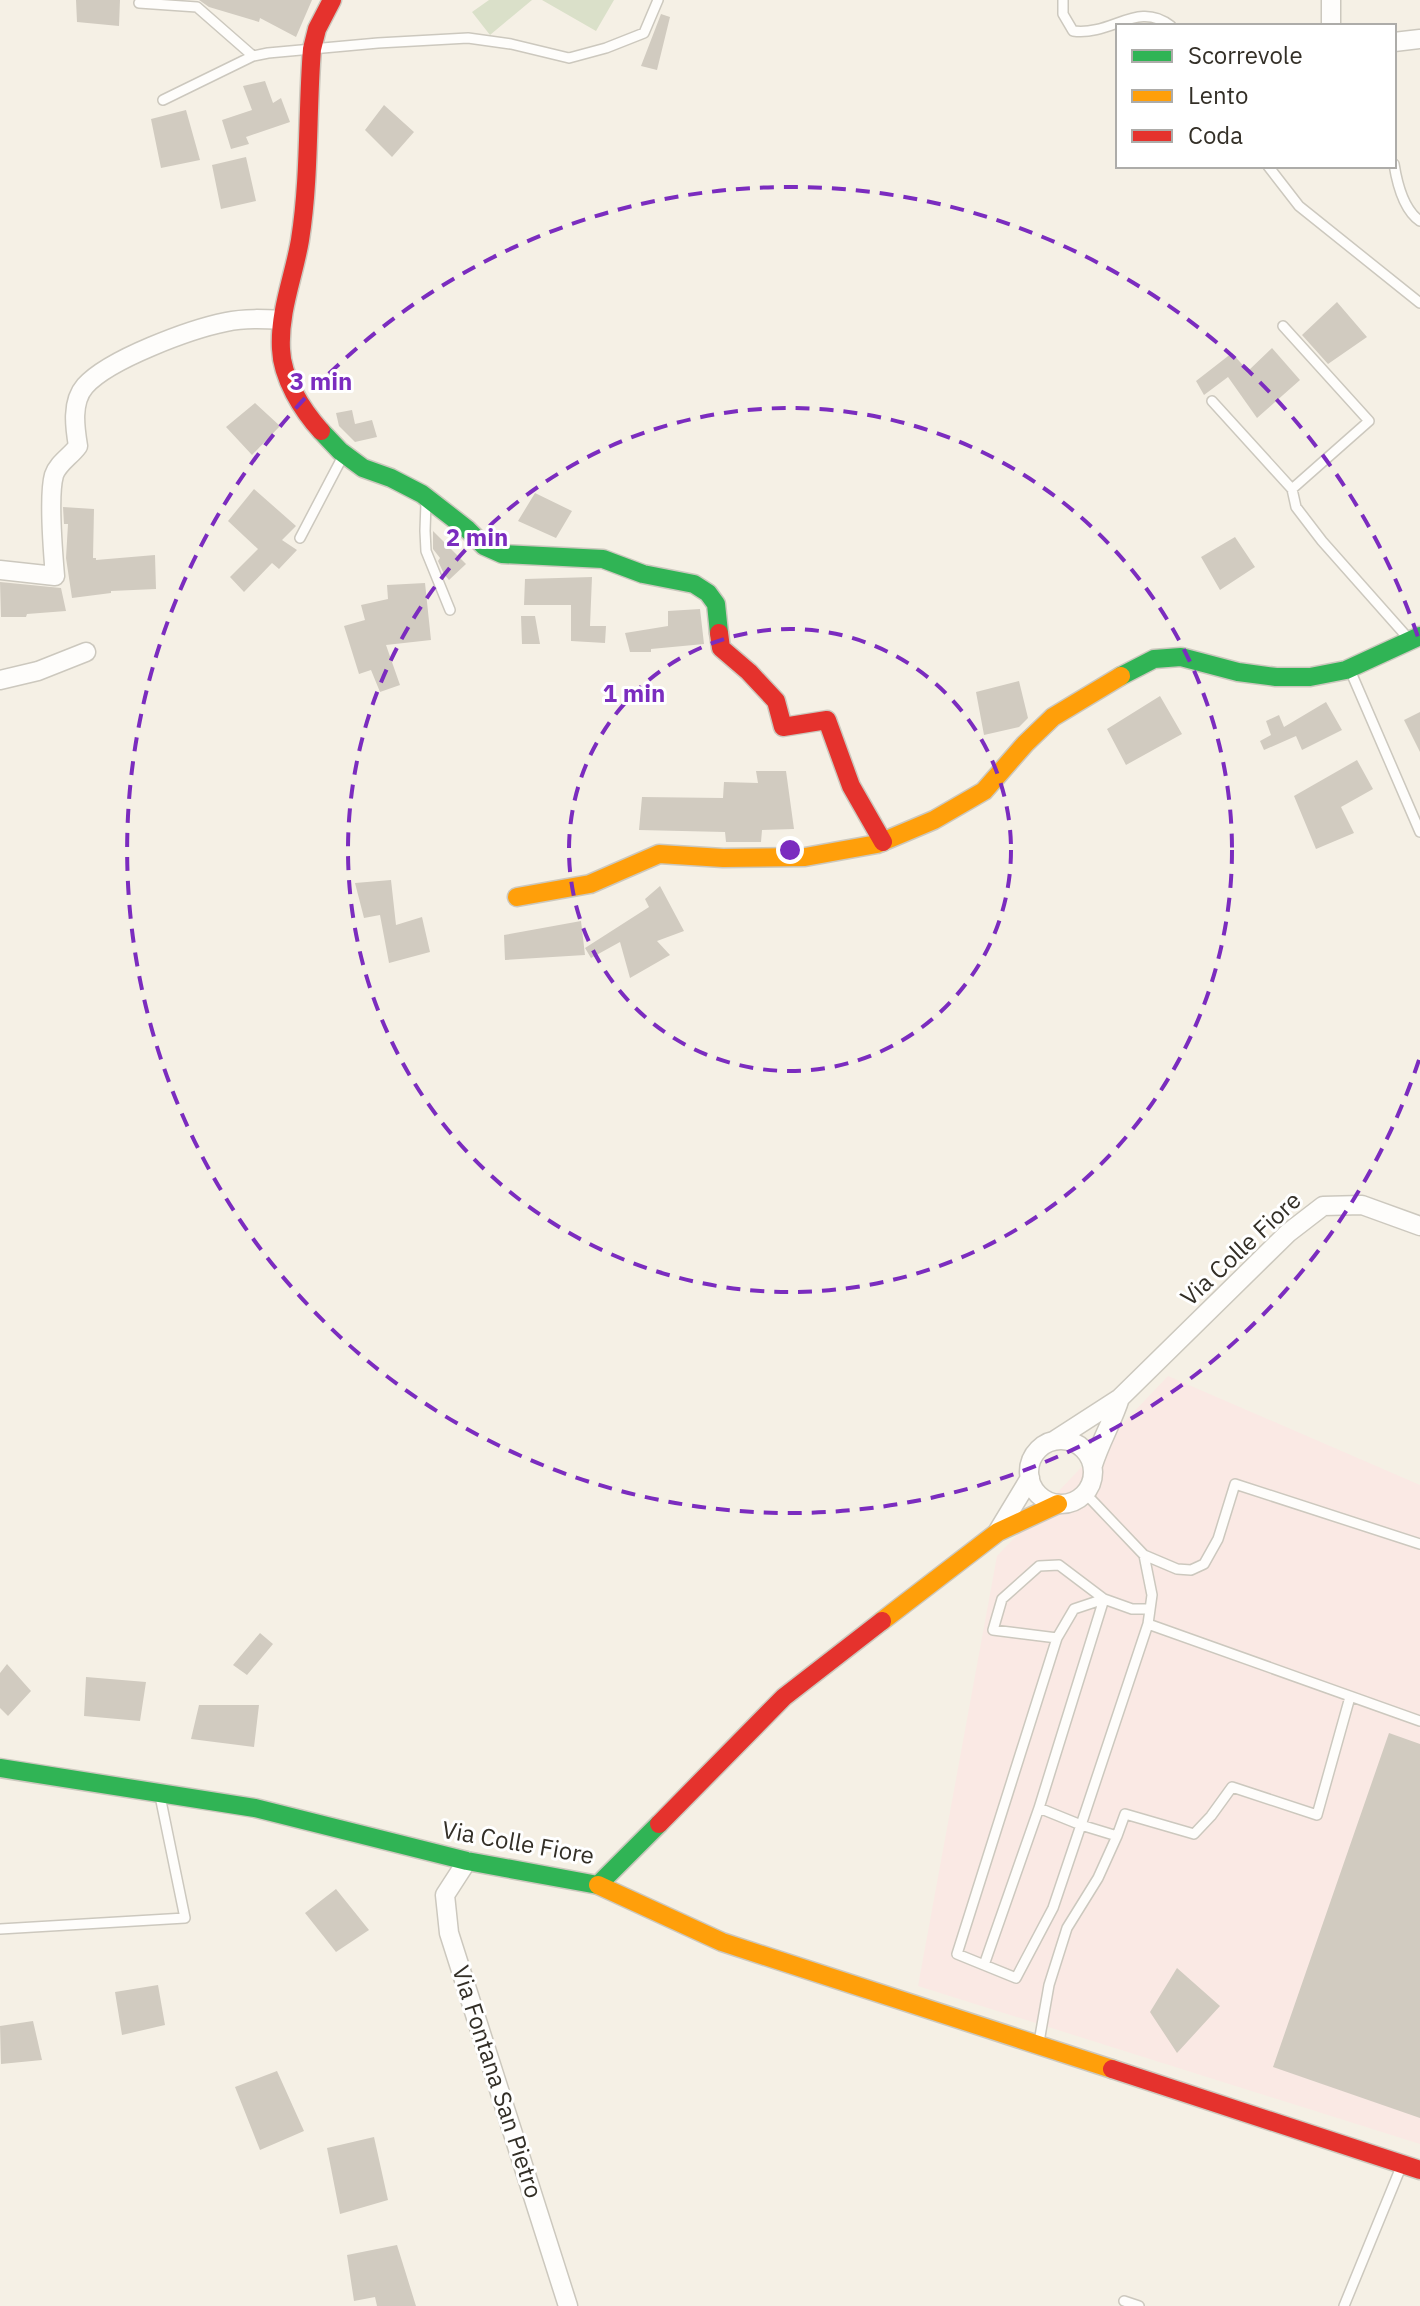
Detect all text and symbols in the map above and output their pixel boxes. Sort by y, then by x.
legend [1116,24,1396,168]
text: Scorrevole [1188,39,1303,71]
text: Lento [1188,79,1248,111]
text: Coda [1188,119,1243,151]
text: 3 min [290,365,352,397]
text: 2 min [446,521,508,553]
text: 1 min [603,677,665,709]
centre of rings [776,836,804,864]
street label: Via Colle Fiore [1173,1184,1308,1312]
street label: Via Colle Fiore [440,1813,597,1871]
street label: Via Fontana San Pietro [445,1961,551,2202]

